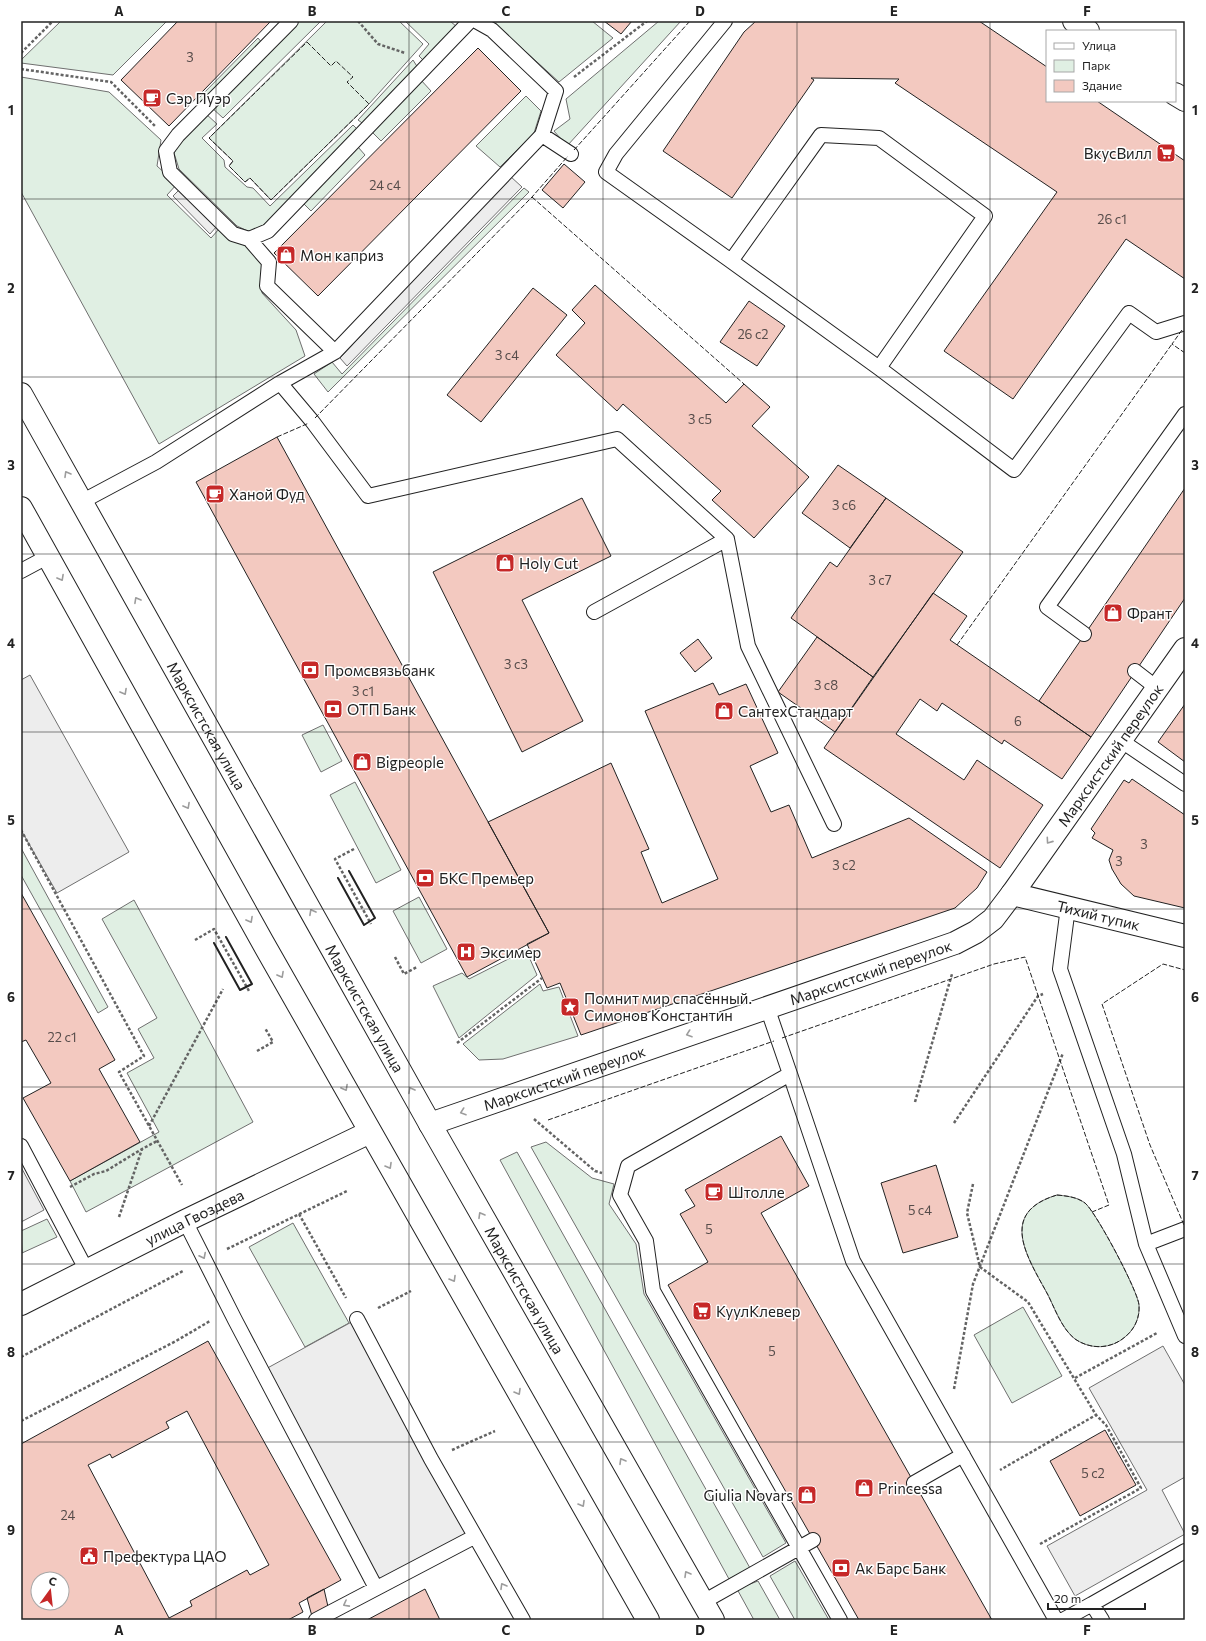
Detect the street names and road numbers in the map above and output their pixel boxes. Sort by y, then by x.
street label: Марксистская улица [164,658,250,793]
street label: Марксистский переулок [1054,680,1167,830]
street label: Тихий тупик [1055,896,1142,934]
street label: Марксистский переулок [787,936,954,1008]
street label: Марксистская улица [322,941,408,1075]
street label: Марксистский переулок [481,1041,648,1114]
street label: улица Гвоздева [142,1185,247,1249]
street label: Марксистская улица [481,1223,568,1357]

